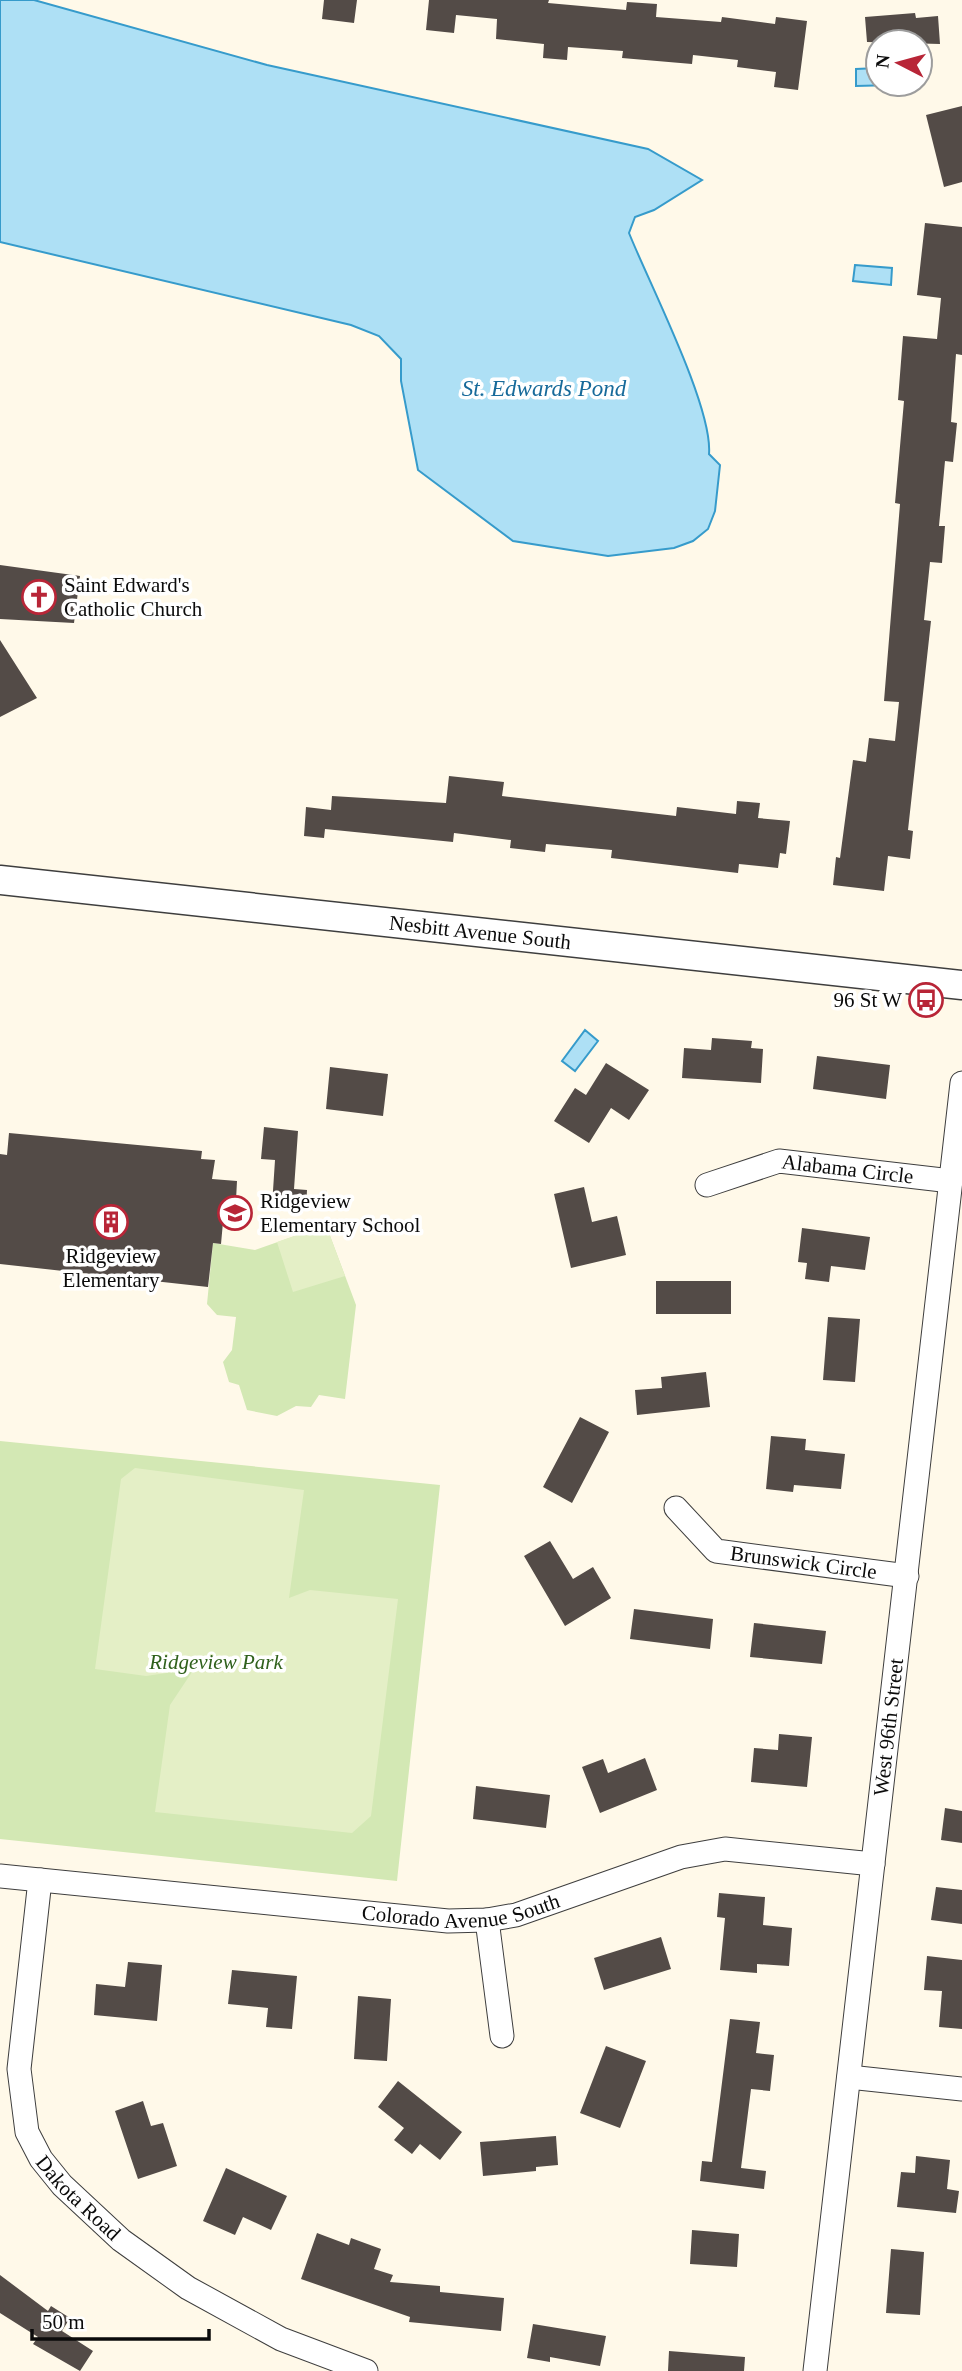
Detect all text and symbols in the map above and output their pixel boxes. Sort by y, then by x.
north arrow [864,28,934,98]
text: N [871,53,894,69]
water label: St. Edwards Pond [462,376,627,401]
place label: Saint Edward's Catholic Church [64,573,203,621]
church icon: Saint Edward's Catholic Church [20,578,58,616]
street label: Nesbitt Avenue South [388,911,573,954]
bus stop icon: 96 St W [907,981,945,1019]
place label: 96 St W [834,988,902,1012]
street label: Alabama Circle [780,1149,915,1189]
place label: Ridgeview Elementary School [260,1189,421,1237]
school or university icon: Ridgeview Elementary School [216,1194,254,1232]
building icon: Ridgeview Elementary [92,1203,130,1241]
place label: Ridgeview Elementary [63,1244,160,1292]
street label: Brunswick Circle [729,1541,878,1584]
park label: Ridgeview Park [148,1650,283,1674]
street label: West 96th Street [869,1657,908,1797]
street label: Colorado Avenue South [361,1888,563,1933]
street label: Dakota Road [31,2151,126,2246]
scale bar [32,2298,208,2342]
text: 50 m [42,2310,85,2334]

